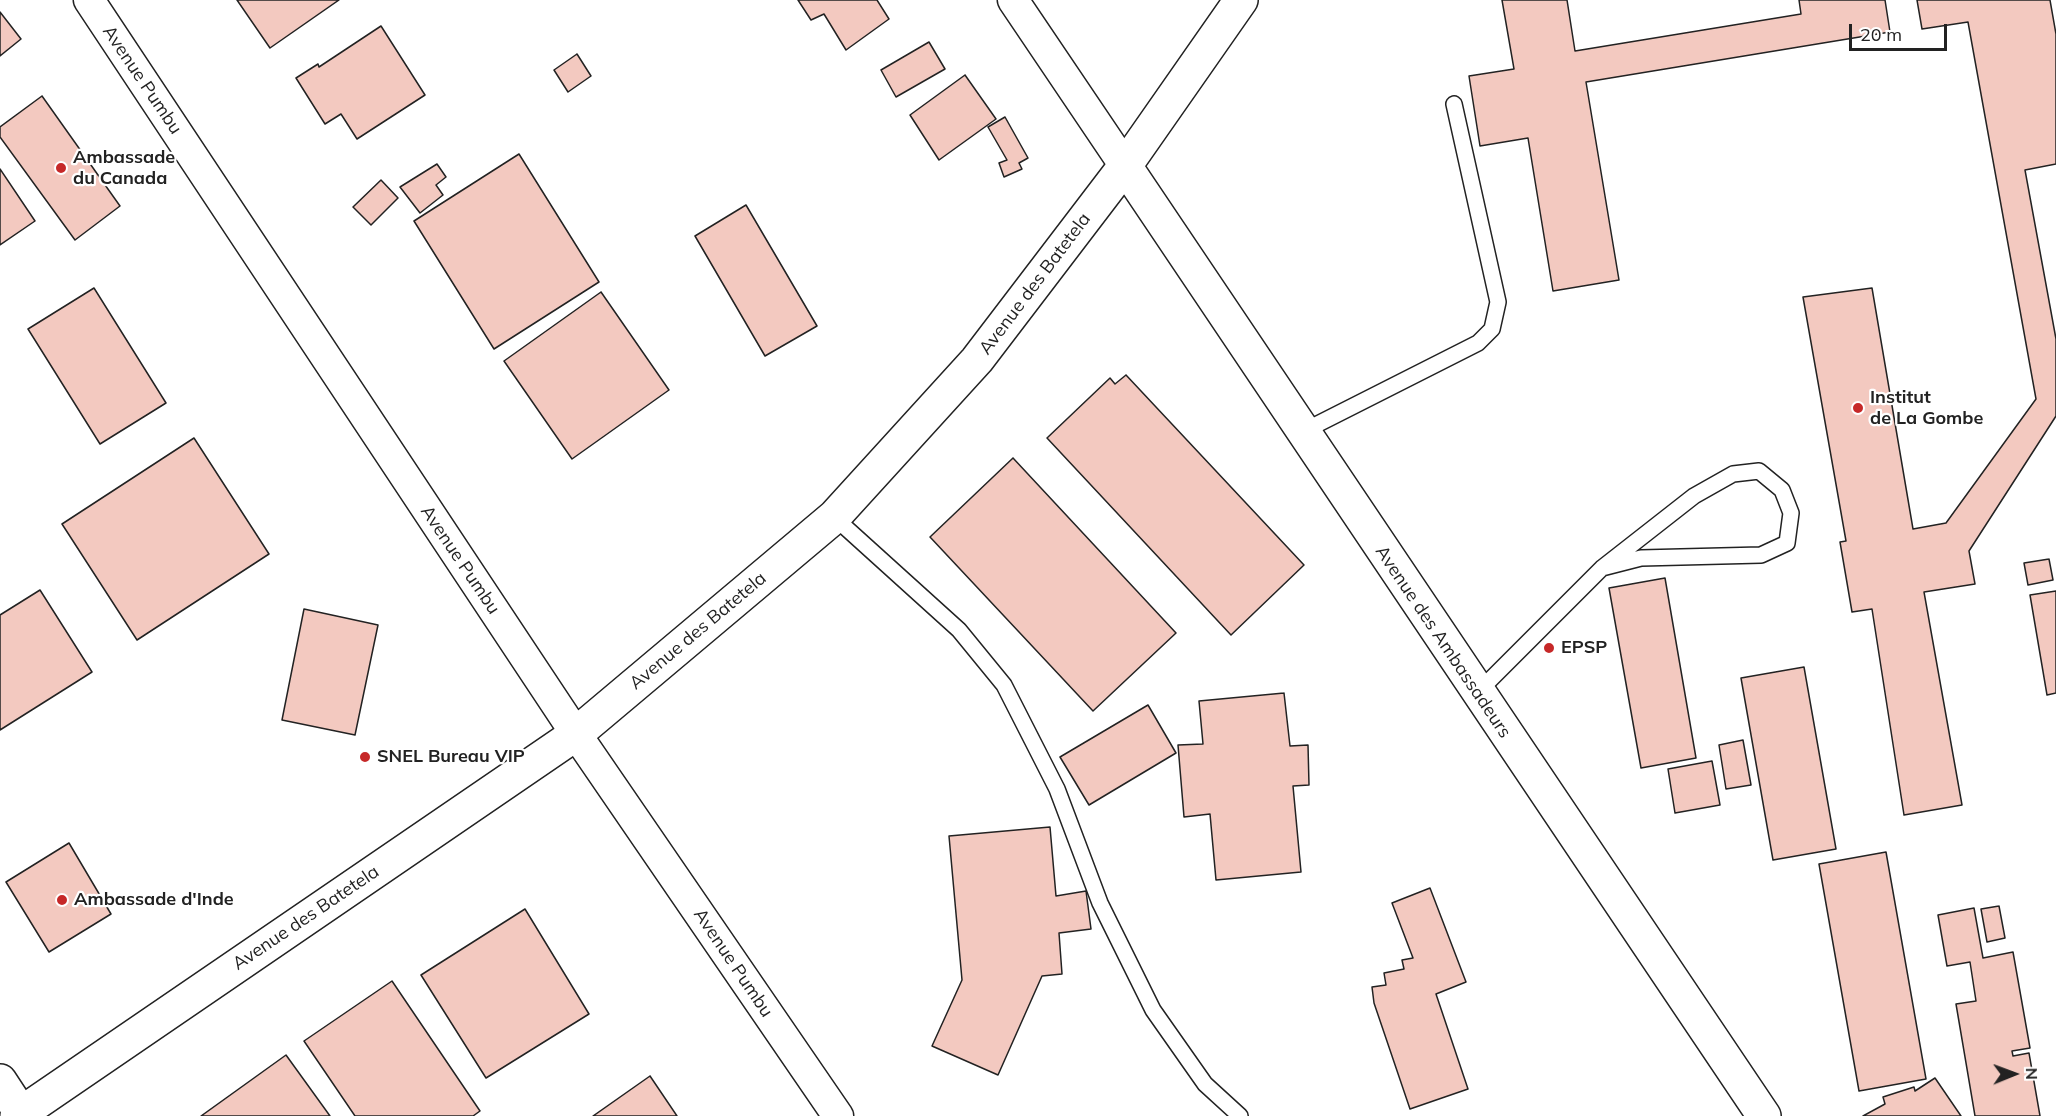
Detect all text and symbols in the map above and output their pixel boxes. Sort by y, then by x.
scale bar [1852,12,1950,50]
street label: Avenue Pumbu [98,22,186,138]
text: 20 m [1860,23,1902,46]
place label: Ambassade du Canada [73,147,175,190]
marker: Ambassade du Canada [54,161,68,175]
street label: Avenue des Batetela [975,209,1095,359]
place label: Institut de La Gombe [1870,387,1983,430]
marker: Institut de La Gombe [1851,401,1865,415]
street label: Avenue Pumbu [416,502,504,618]
street label: Avenue des Ambassadeurs [1371,542,1515,742]
street label: Avenue des Batetela [625,568,771,694]
place label: EPSP [1561,637,1607,659]
marker: EPSP [1542,641,1556,655]
place label: SNEL Bureau VIP [377,746,525,768]
marker: SNEL Bureau VIP [358,750,372,764]
street label: Avenue des Batetela [229,861,383,975]
place label: Ambassade d'Inde [74,889,234,911]
marker: Ambassade d'Inde [55,893,69,907]
street label: Avenue Pumbu [689,905,777,1021]
north arrow [1984,1044,2044,1104]
text: N [2022,1067,2042,1080]

